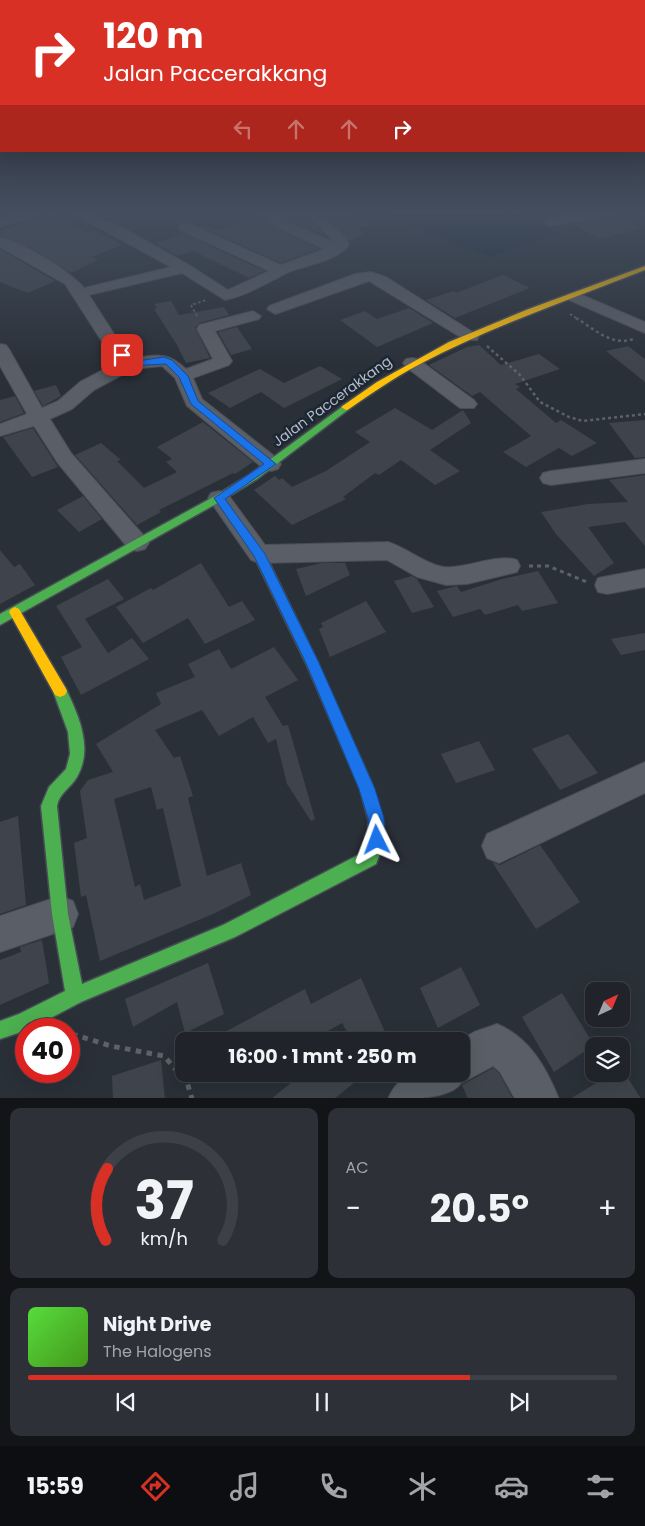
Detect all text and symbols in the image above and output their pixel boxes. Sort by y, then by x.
text: 120 m [103,11,203,60]
icon: right [20,20,85,85]
text: Jalan Paccerakkang [103,58,327,89]
icon: left [229,115,257,143]
icon: ahead [282,115,310,143]
icon: ahead [335,115,363,143]
icon: right [388,115,416,143]
pin [101,334,143,376]
icon: arrive [108,341,136,369]
street label: Jalan Paccerakkang [268,351,396,451]
position arrow [350,813,402,865]
north arrow [585,982,630,1028]
map controls [585,982,630,1082]
speed limit sign: 40 [15,1018,80,1083]
button: layers [585,1037,630,1082]
text: 16:00 · 1 mnt · 250 m [228,1043,417,1070]
text: AC [346,1156,369,1179]
text: 37 [134,1164,193,1237]
text: 20.5° [430,1182,529,1235]
text: − [346,1189,361,1228]
text: + [598,1189,617,1228]
text: km/h [140,1226,188,1251]
text: Night Drive [103,1311,212,1338]
text: The Halogens [103,1340,211,1363]
icon: previous [112,1388,140,1416]
icon: pause [308,1388,336,1416]
icon: next [505,1388,533,1416]
icon: directions [138,1469,173,1504]
icon: music [227,1469,262,1504]
icon: phone [316,1469,351,1504]
icon: climate [405,1469,440,1504]
icon: car [494,1469,529,1504]
icon: filters [583,1469,618,1504]
text: 15:59 [27,1471,84,1502]

